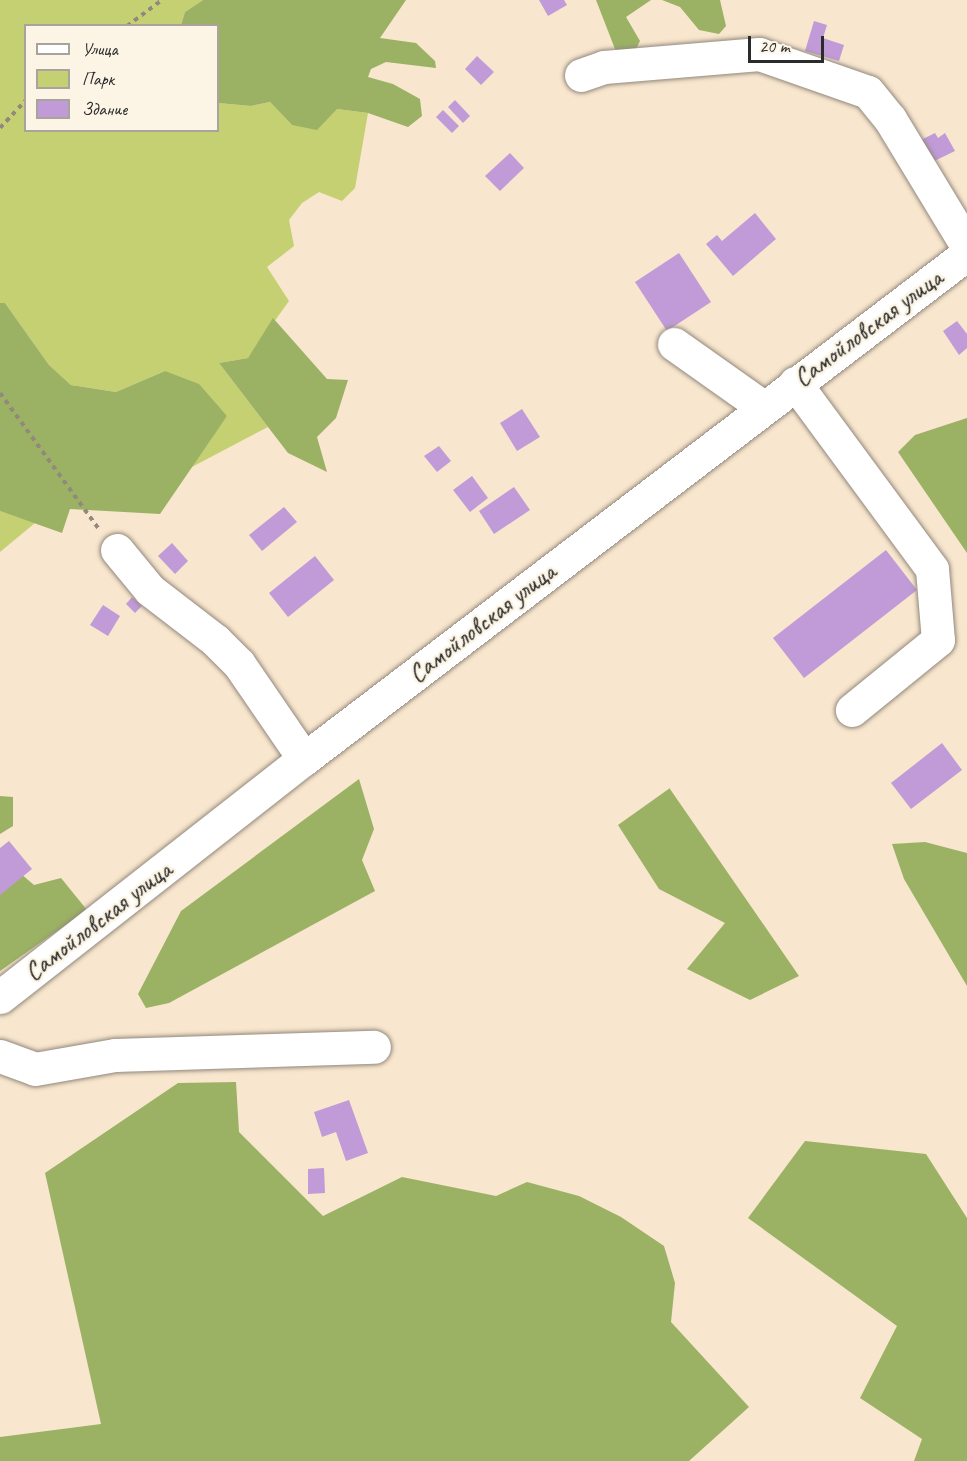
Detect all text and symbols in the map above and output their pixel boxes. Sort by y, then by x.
legend [24,24,219,132]
scale bar [751,24,828,62]
text: 20 m [759,35,790,57]
text: Улица [82,38,118,60]
text: Парк [82,68,114,90]
text: Здание [82,98,127,120]
street label: Самойловская улица [787,262,949,394]
street label: Самойловская улица [402,556,562,690]
street label: Самойловская улица [18,854,178,988]

